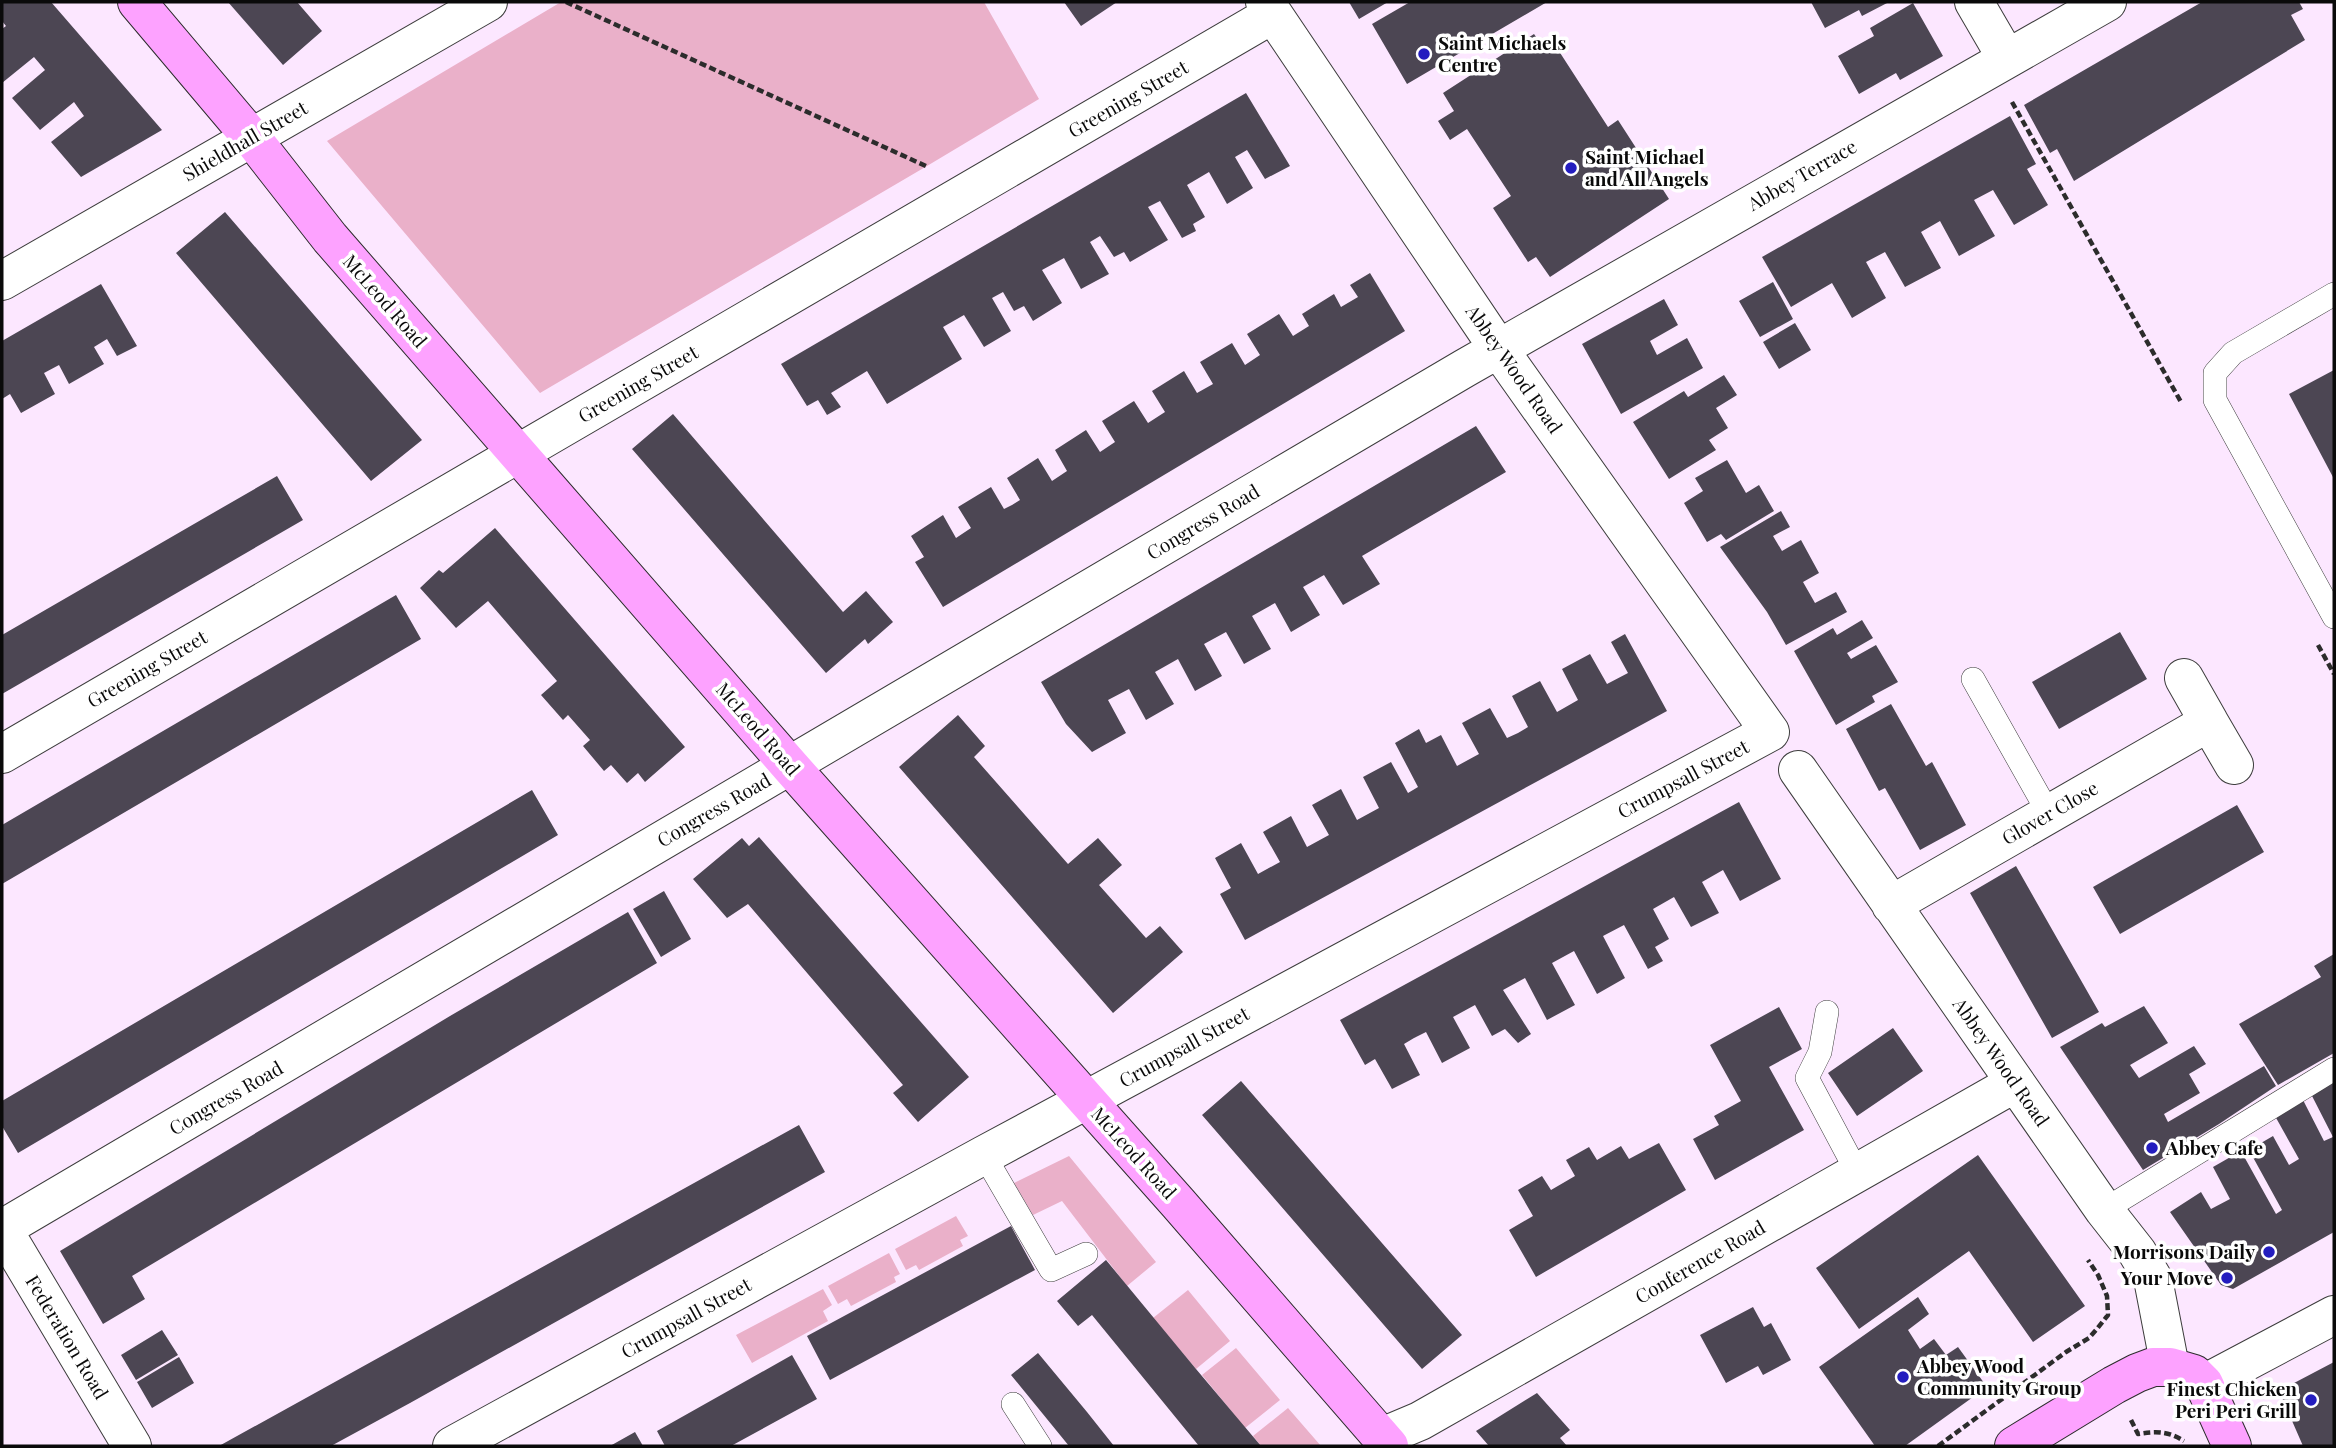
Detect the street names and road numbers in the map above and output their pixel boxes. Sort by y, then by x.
street label: Greening Street [1063,53,1192,143]
street label: Shieldhall Street [177,94,312,186]
street label: Abbey Terrace [1741,132,1861,216]
street label: McLeod Road [338,248,433,353]
street label: Abbey Wood Road [1460,298,1569,438]
street label: Greening Street [573,338,702,428]
street label: Congress Road [1141,477,1264,565]
street label: Greening Street [82,623,211,713]
street label: McLeod Road [711,676,806,781]
street label: Crumpsall Street [1612,732,1753,824]
street label: Congress Road [652,766,775,852]
street label: Glover Close [1997,774,2102,850]
street label: Abbey Wood Road [1947,991,2056,1131]
street label: Crumpsall Street [1114,999,1253,1093]
street label: Congress Road [164,1054,287,1140]
street label: McLeod Road [1086,1101,1183,1204]
street label: Conference Road [1630,1213,1769,1309]
street label: Federation Road [21,1270,115,1403]
street label: Crumpsall Street [616,1270,755,1364]

